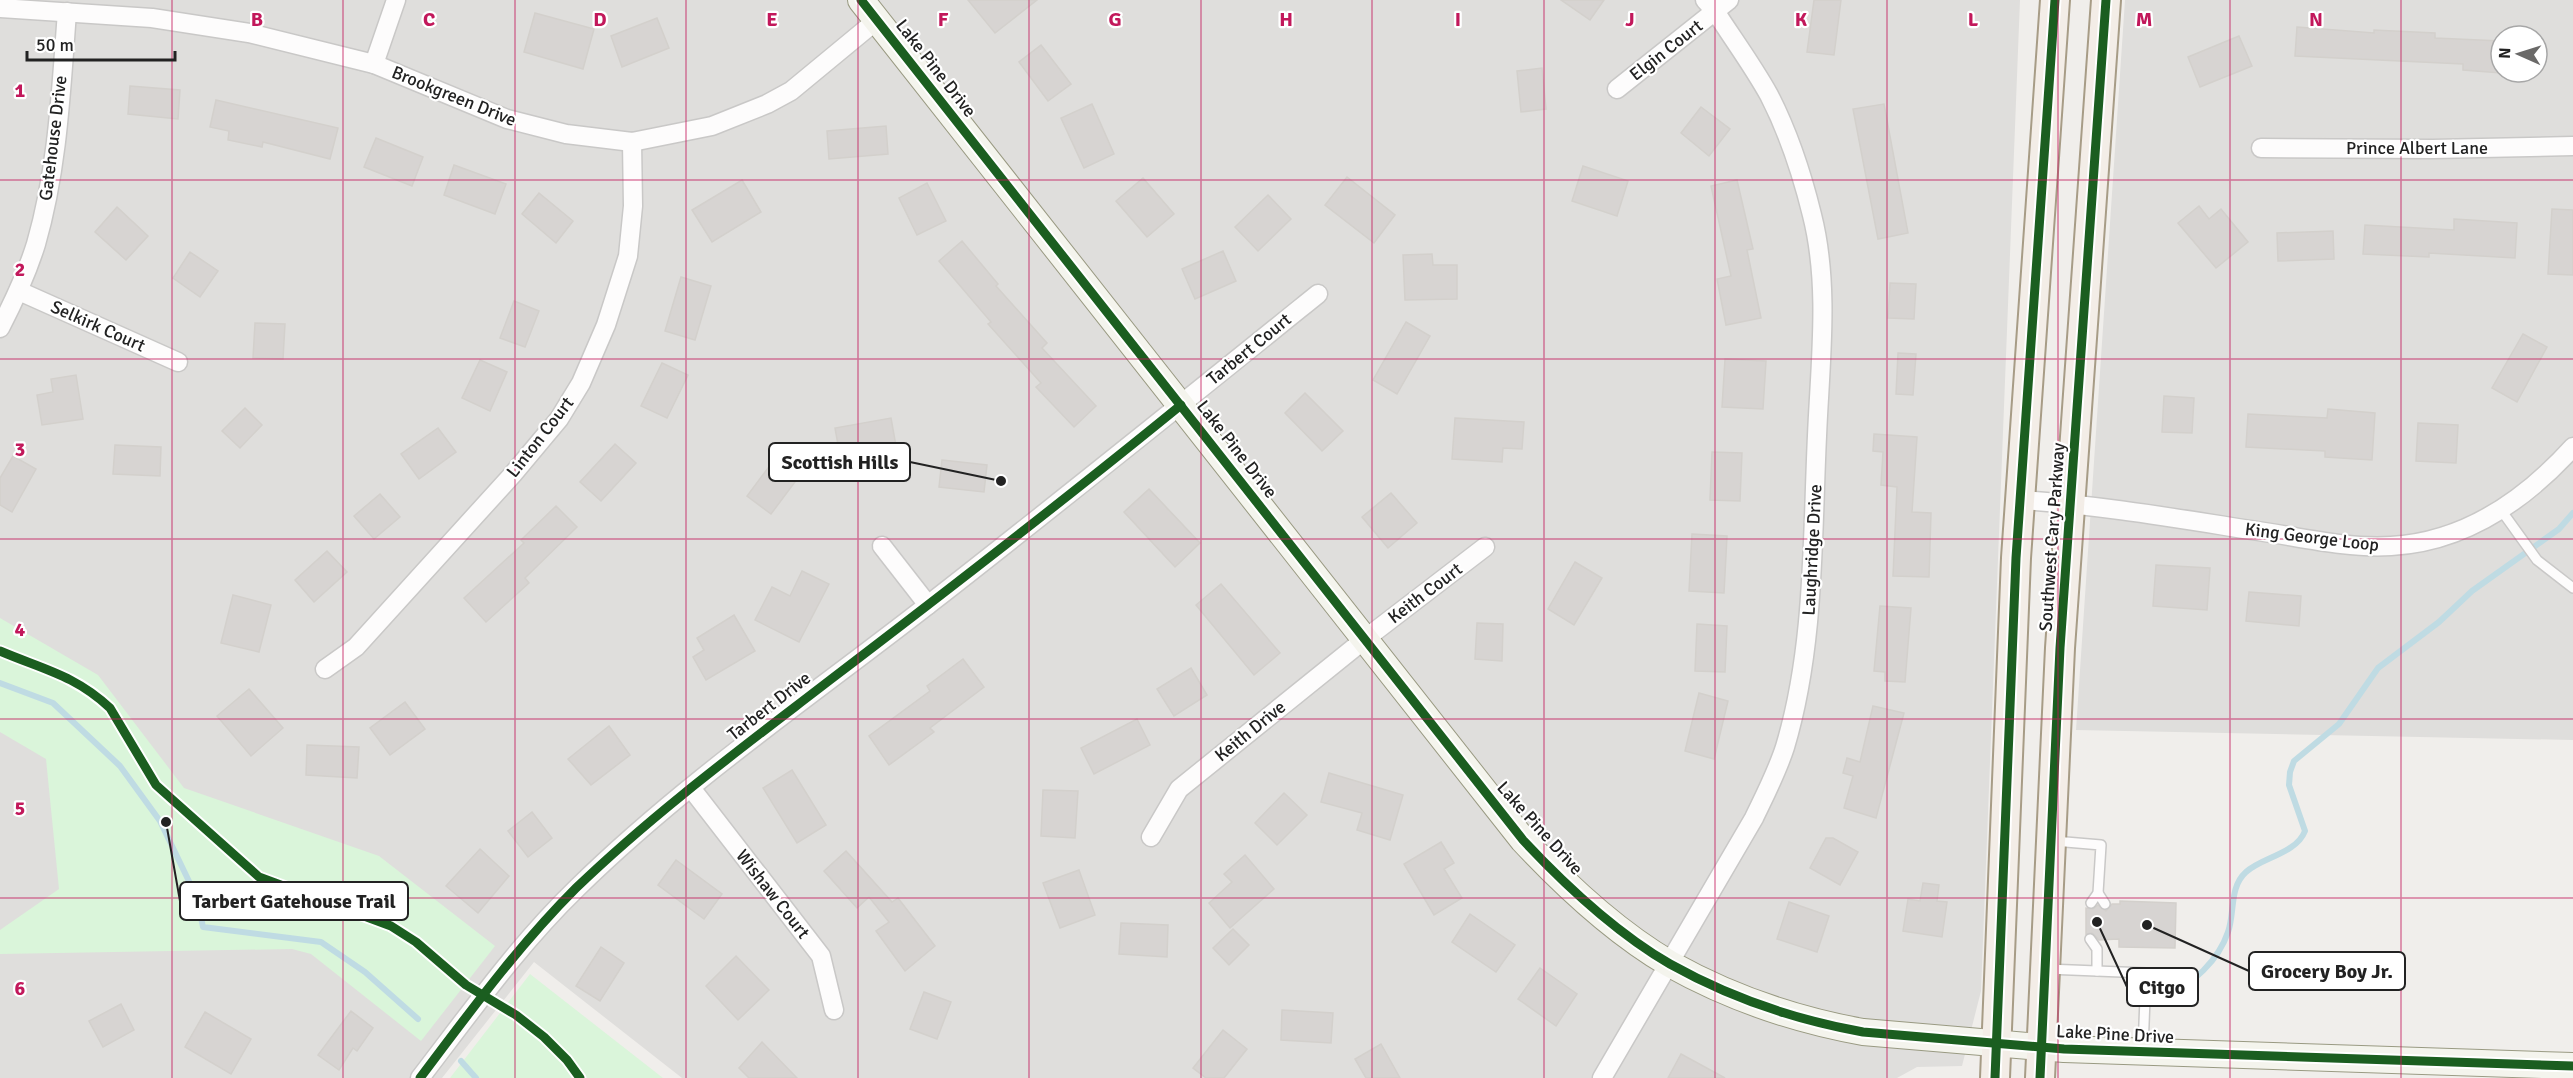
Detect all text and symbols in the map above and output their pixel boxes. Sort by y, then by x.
text: B [251,7,263,32]
text: C [423,7,435,32]
text: D [593,7,607,32]
text: E [766,7,778,32]
text: F [938,7,949,32]
text: G [1108,7,1122,32]
text: H [1279,7,1293,32]
text: I [1455,7,1461,32]
text: J [1625,7,1635,32]
text: K [1795,7,1808,32]
text: L [1968,7,1979,32]
text: M [2136,7,2152,32]
text: N [2309,7,2323,32]
street label: Lake Pine Drive [891,15,981,121]
street label: Elgin Court [1625,15,1707,85]
scale bar [27,24,176,62]
north arrow [2489,24,2549,84]
text: 50 m [36,34,74,56]
text: N [2495,47,2515,59]
street label: Brookgreen Drive [389,61,519,131]
street label: Gatehouse Drive [34,74,72,202]
text: 1 [15,78,26,103]
street label: Prince Albert Lane [2346,137,2488,159]
text: 2 [15,257,25,282]
street label: Selkirk Court [47,295,149,357]
street label: Tarbert Court [1202,308,1296,390]
street label: Linton Court [502,392,578,482]
street label: Lake Pine Drive [1192,396,1282,502]
text: 3 [15,437,25,462]
street label: Southwest Cary Parkway [2034,441,2070,632]
callout: Scottish Hills [769,443,910,481]
text: Scottish Hills [782,450,899,475]
street label: Laughridge Drive [1798,484,1826,616]
street label: King George Loop [2244,518,2380,556]
street label: Keith Court [1383,558,1467,628]
text: 4 [15,617,26,642]
street label: Tarbert Drive [723,667,815,745]
street label: Keith Drive [1210,696,1290,766]
street label: Lake Pine Drive [1492,777,1588,879]
text: 5 [15,796,25,821]
street label: Wishaw Court [731,845,815,943]
callout: Tarbert Gatehouse Trail [180,882,408,920]
text: Tarbert Gatehouse Trail [192,889,396,914]
callout: Grocery Boy Jr. [2249,952,2405,990]
text: Grocery Boy Jr. [2261,959,2393,984]
callout: Citgo [2127,968,2198,1006]
text: Citgo [2139,975,2185,1000]
text: 6 [15,976,26,1001]
street label: Lake Pine Drive [2055,1020,2175,1048]

